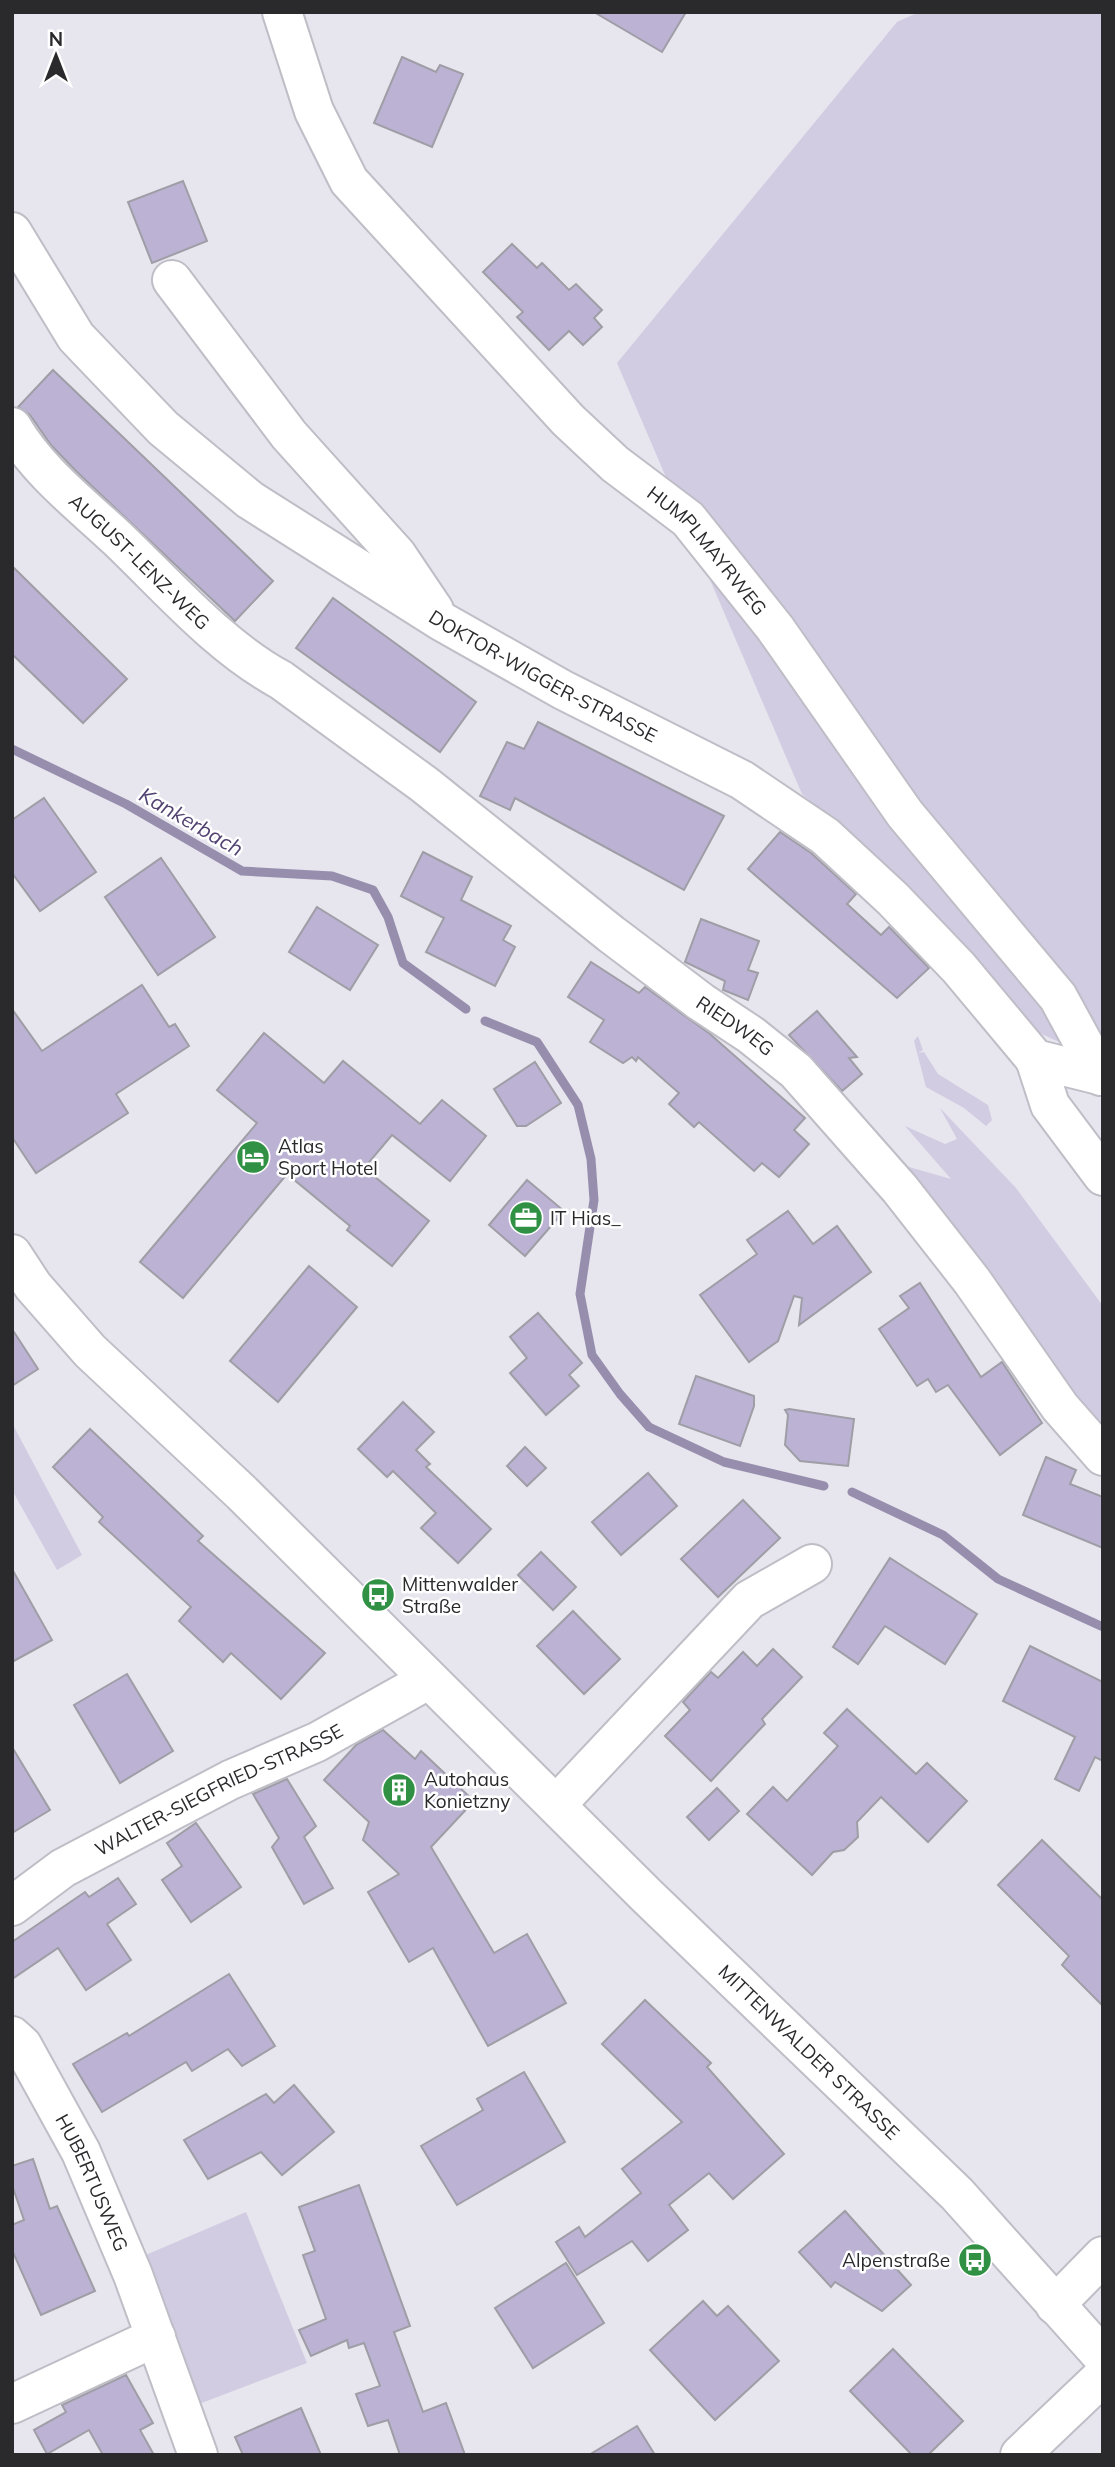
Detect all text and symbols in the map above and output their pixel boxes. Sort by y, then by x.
north arrow [21,21,91,91]
text: N [49,27,63,51]
street label: HUMPLMAYRWEG [642,481,772,620]
street label: AUGUST-LENZ-WEG [64,489,215,635]
street label: DOKTOR-WIGGER-STRASSE [425,604,661,747]
water label: Kankerbach [135,781,248,861]
street label: RIEDWEG [692,990,779,1061]
place label: Atlas Sport Hotel [278,1134,378,1180]
hotel icon: Atlas Sport Hotel [234,1138,272,1176]
office icon: IT Hias_ [507,1199,545,1237]
place label: IT Hias_ [550,1206,621,1230]
place label: Mittenwalder Straße [402,1572,518,1618]
bus stop icon: Mittenwalder Straße [359,1576,397,1614]
street label: WALTER-SIEGFRIED-STRASSE [91,1718,347,1861]
place label: Autohaus Konietzny [424,1767,510,1813]
building icon: Autohaus Konietzny [380,1771,418,1809]
street label: MITTENWALDER STRASSE [713,1959,905,2145]
street label: HUBERTUSWEG [50,2110,134,2255]
bus stop icon: Alpenstraße [956,2241,994,2279]
place label: Alpenstraße [842,2248,950,2272]

